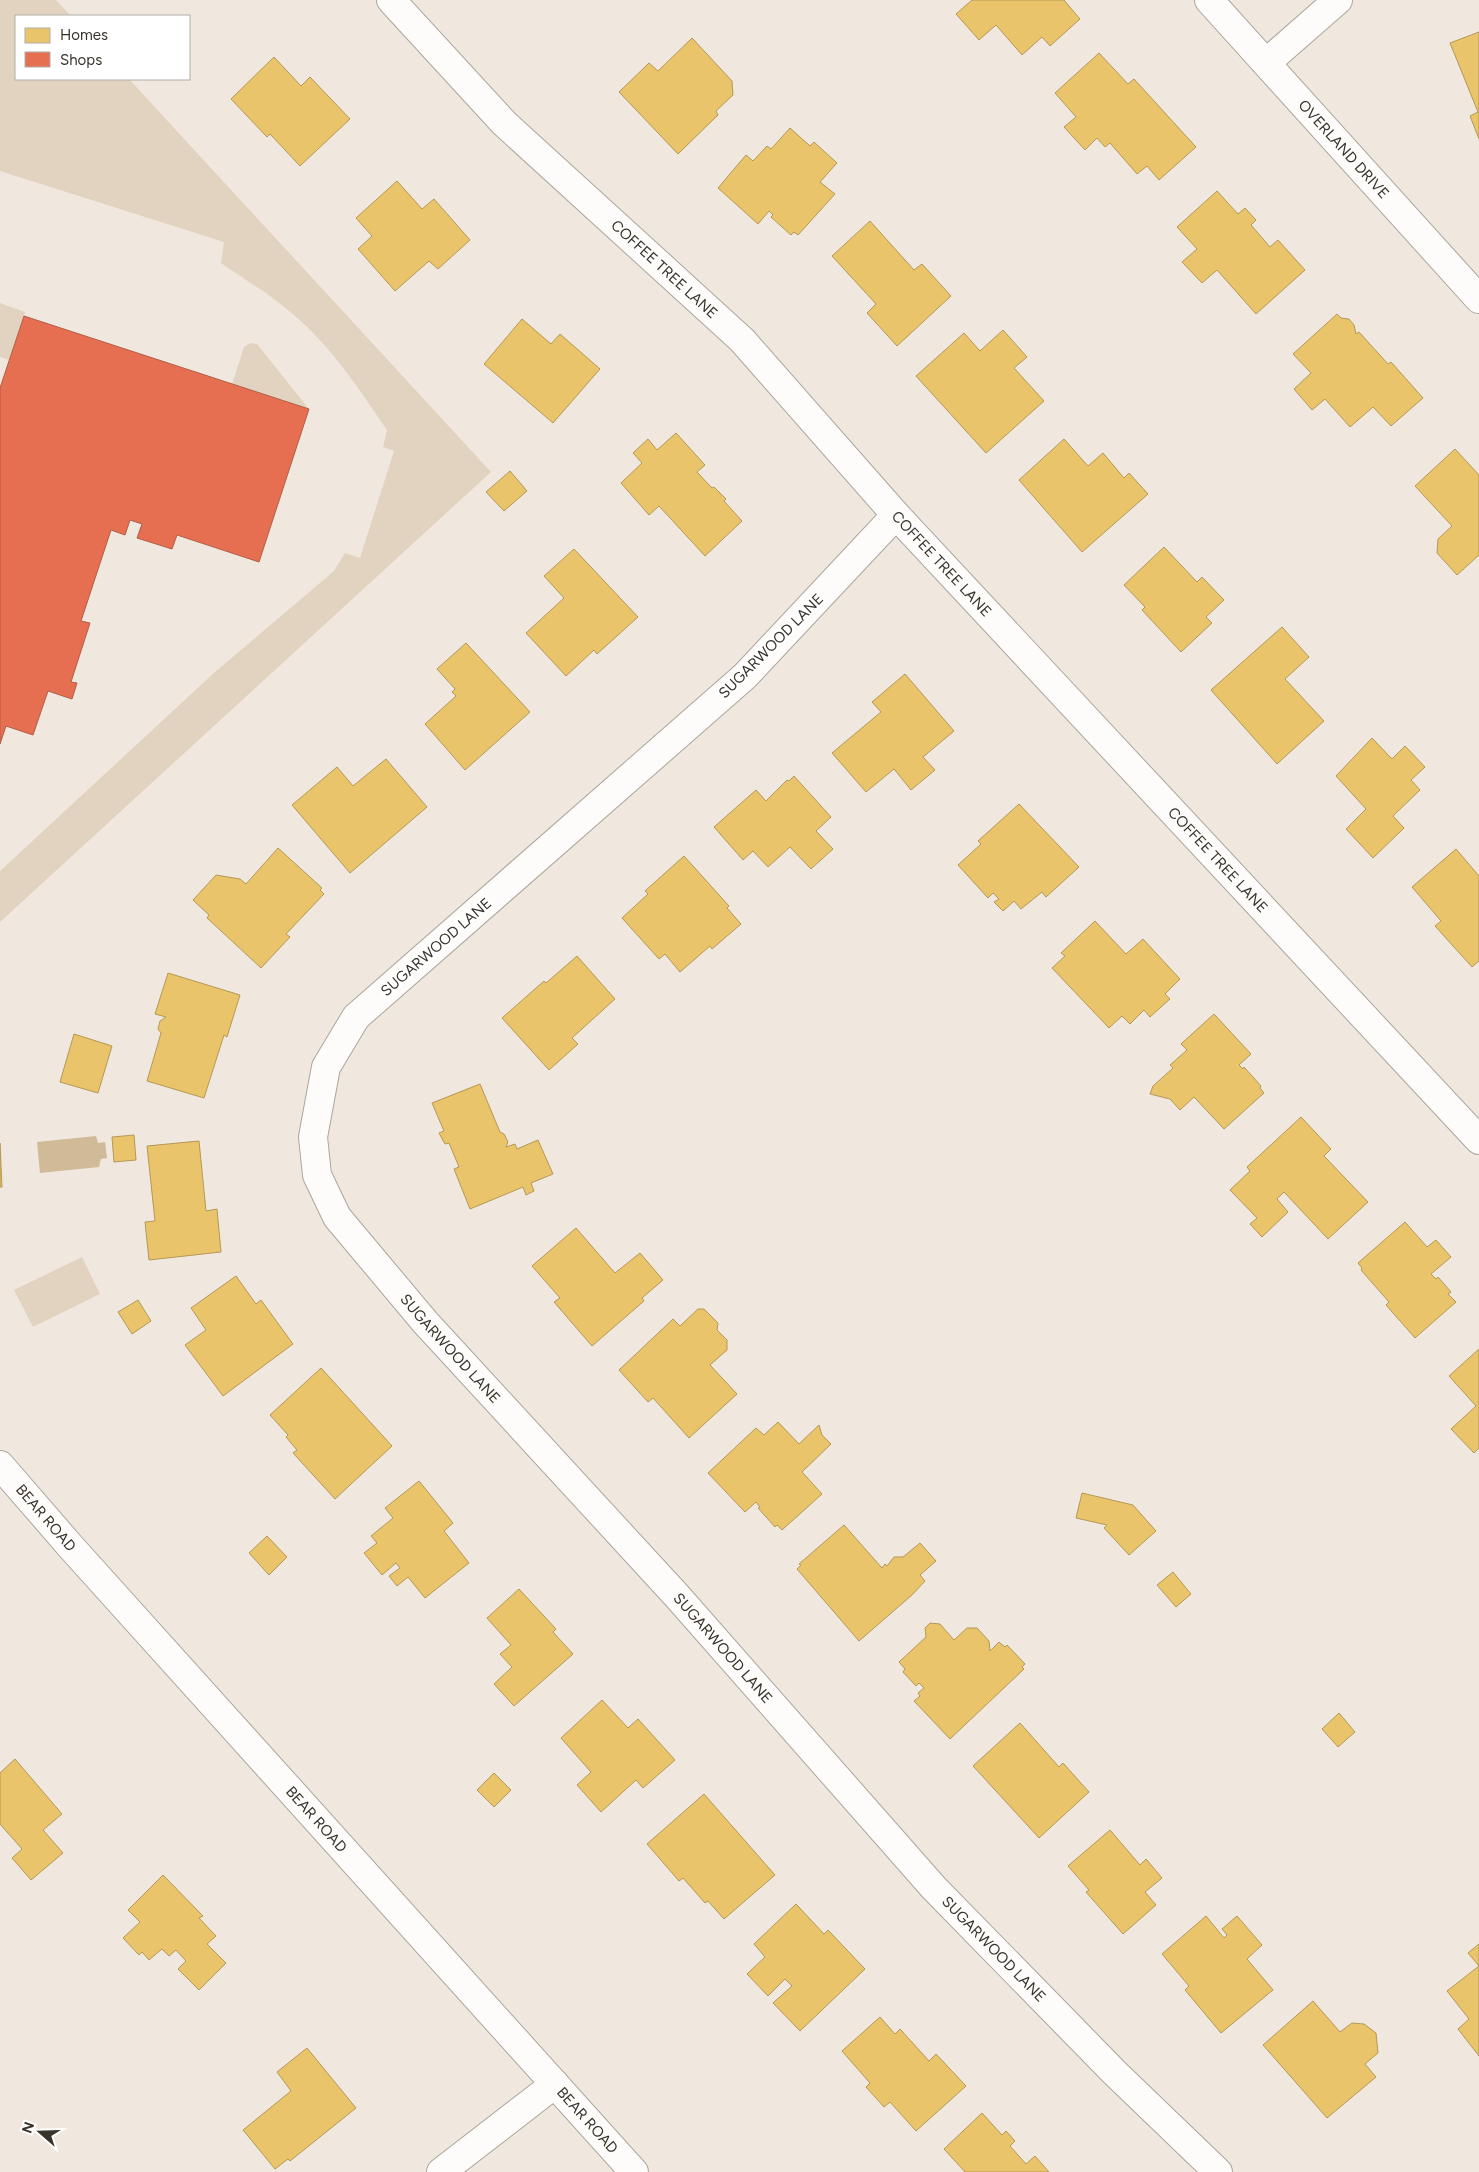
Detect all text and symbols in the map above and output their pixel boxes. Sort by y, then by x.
legend [15,15,190,80]
text: Homes [60,26,108,44]
text: Shops [60,51,102,69]
street label: OVERLAND DRIVE [1294,96,1393,202]
street label: COFFEE TREE LANE [607,216,721,322]
street label: COFFEE TREE LANE [888,507,995,620]
street label: SUGARWOOD LANE [715,590,827,702]
street label: COFFEE TREE LANE [1164,803,1271,917]
street label: SUGARWOOD LANE [377,894,495,1000]
street label: SUGARWOOD LANE [396,1290,504,1407]
street label: BEAR ROAD [12,1481,80,1555]
street label: SUGARWOOD LANE [670,1589,776,1707]
street label: BEAR ROAD [282,1783,351,1856]
street label: SUGARWOOD LANE [938,1892,1049,2006]
street label: BEAR ROAD [553,2083,622,2157]
north arrow [15,2107,65,2157]
text: N [18,2120,38,2136]

